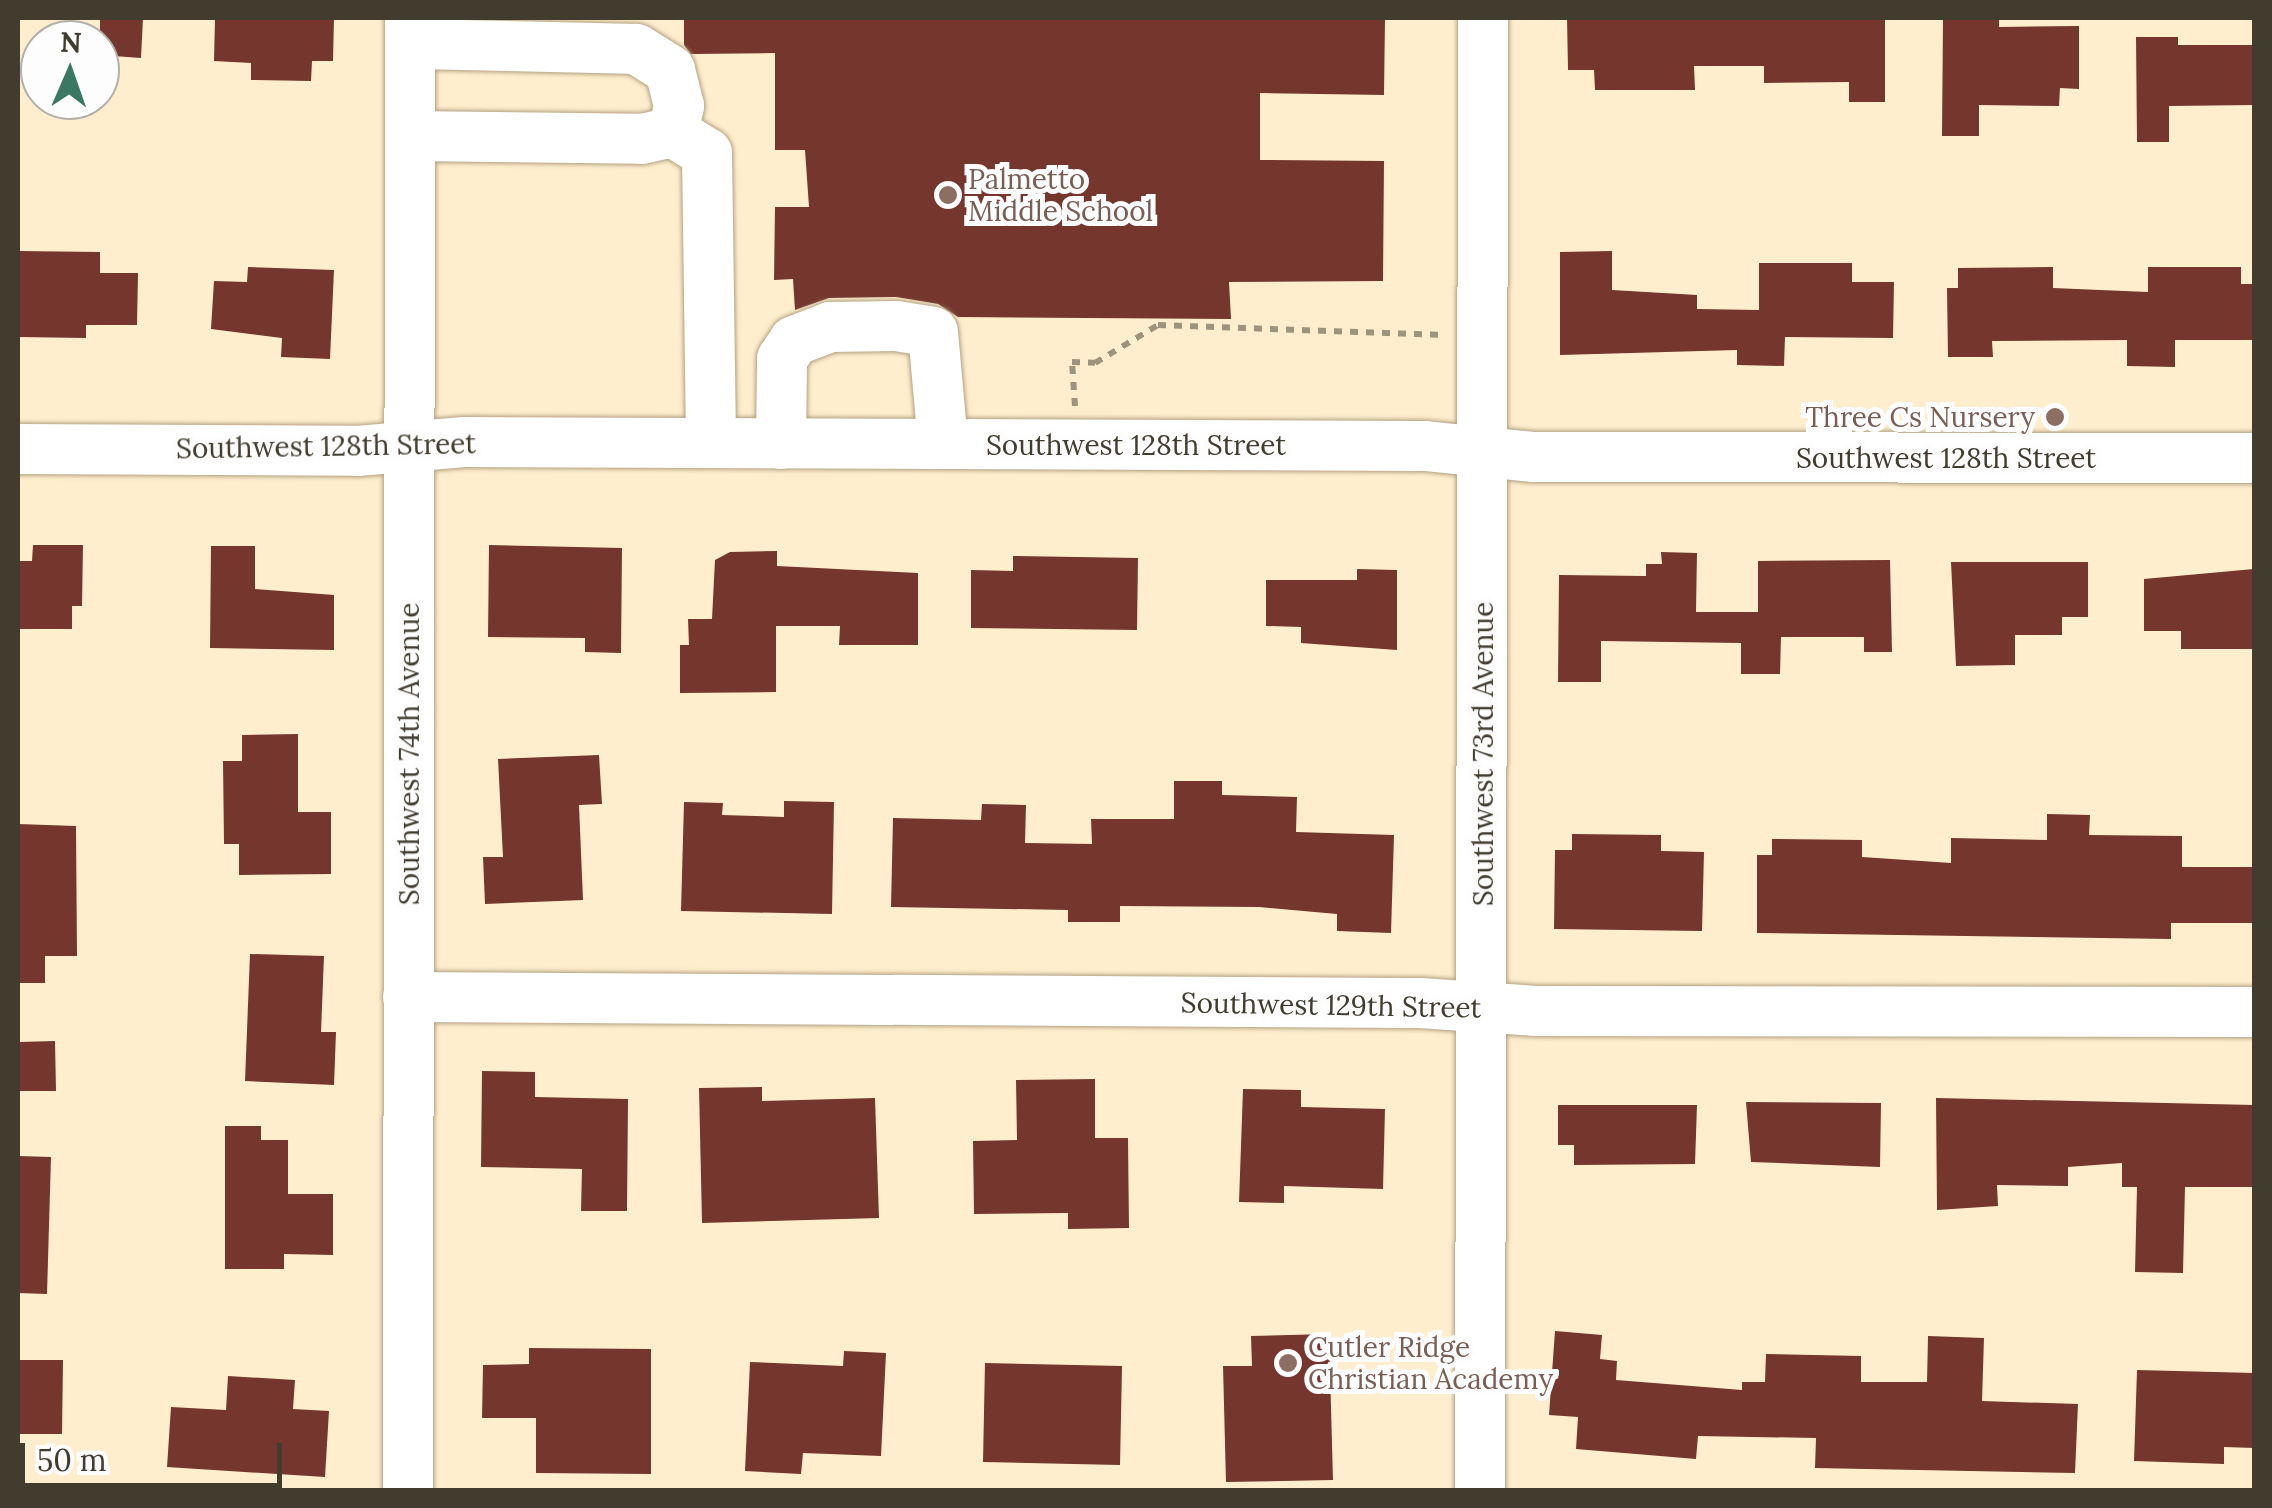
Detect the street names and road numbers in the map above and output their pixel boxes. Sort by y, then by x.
street label: Southwest 128th Street [176,427,476,465]
street label: Southwest 128th Street [986,428,1286,462]
street label: Southwest 128th Street [1796,441,2096,475]
street label: Southwest 73rd Avenue [1466,602,1500,906]
street label: Southwest 74th Avenue [392,603,426,905]
street label: Southwest 129th Street [1180,986,1482,1024]

